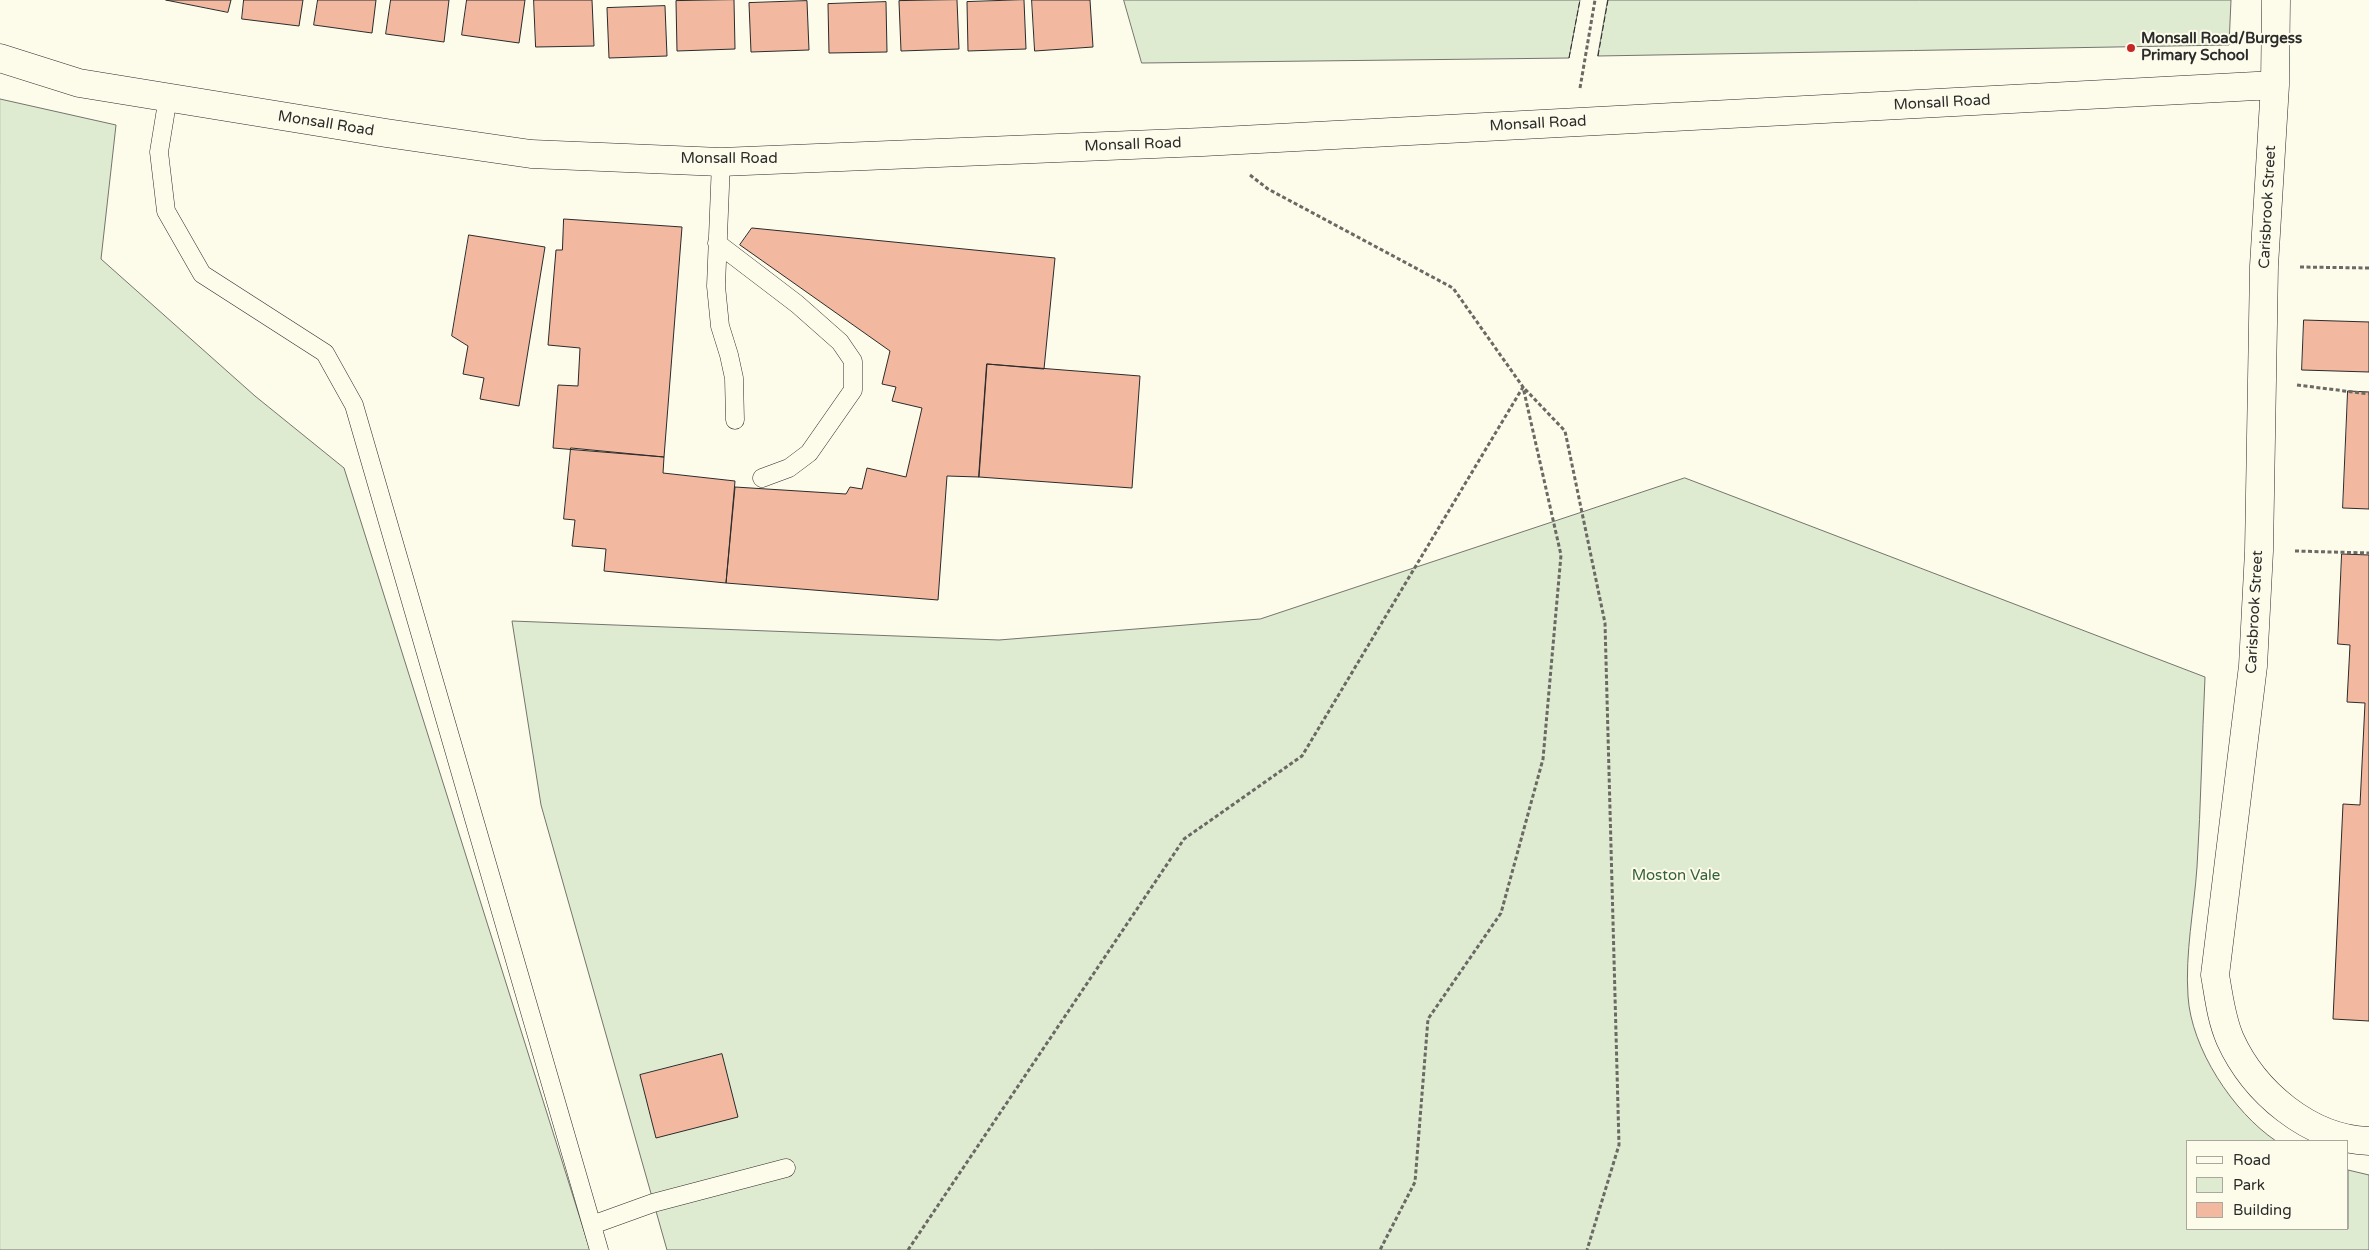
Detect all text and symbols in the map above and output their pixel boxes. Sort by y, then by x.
place label: Monsall Road/Burgess Primary School [2141,30,2302,65]
marker: Monsall Road/Burgess Primary School [2125,42,2137,54]
street label: Monsall Road [1893,91,1991,115]
street label: Monsall Road [277,108,375,140]
street label: Monsall Road [1489,112,1587,136]
street label: Monsall Road [1084,134,1182,156]
street label: Carisbrook Street [2256,145,2280,269]
street label: Monsall Road [680,150,778,168]
street label: Carisbrook Street [2243,550,2267,674]
park label: Moston Vale [1632,867,1720,885]
legend [2186,1140,2349,1230]
text: Road [2233,1151,2271,1169]
text: Park [2233,1176,2265,1194]
text: Building [2233,1201,2292,1219]

